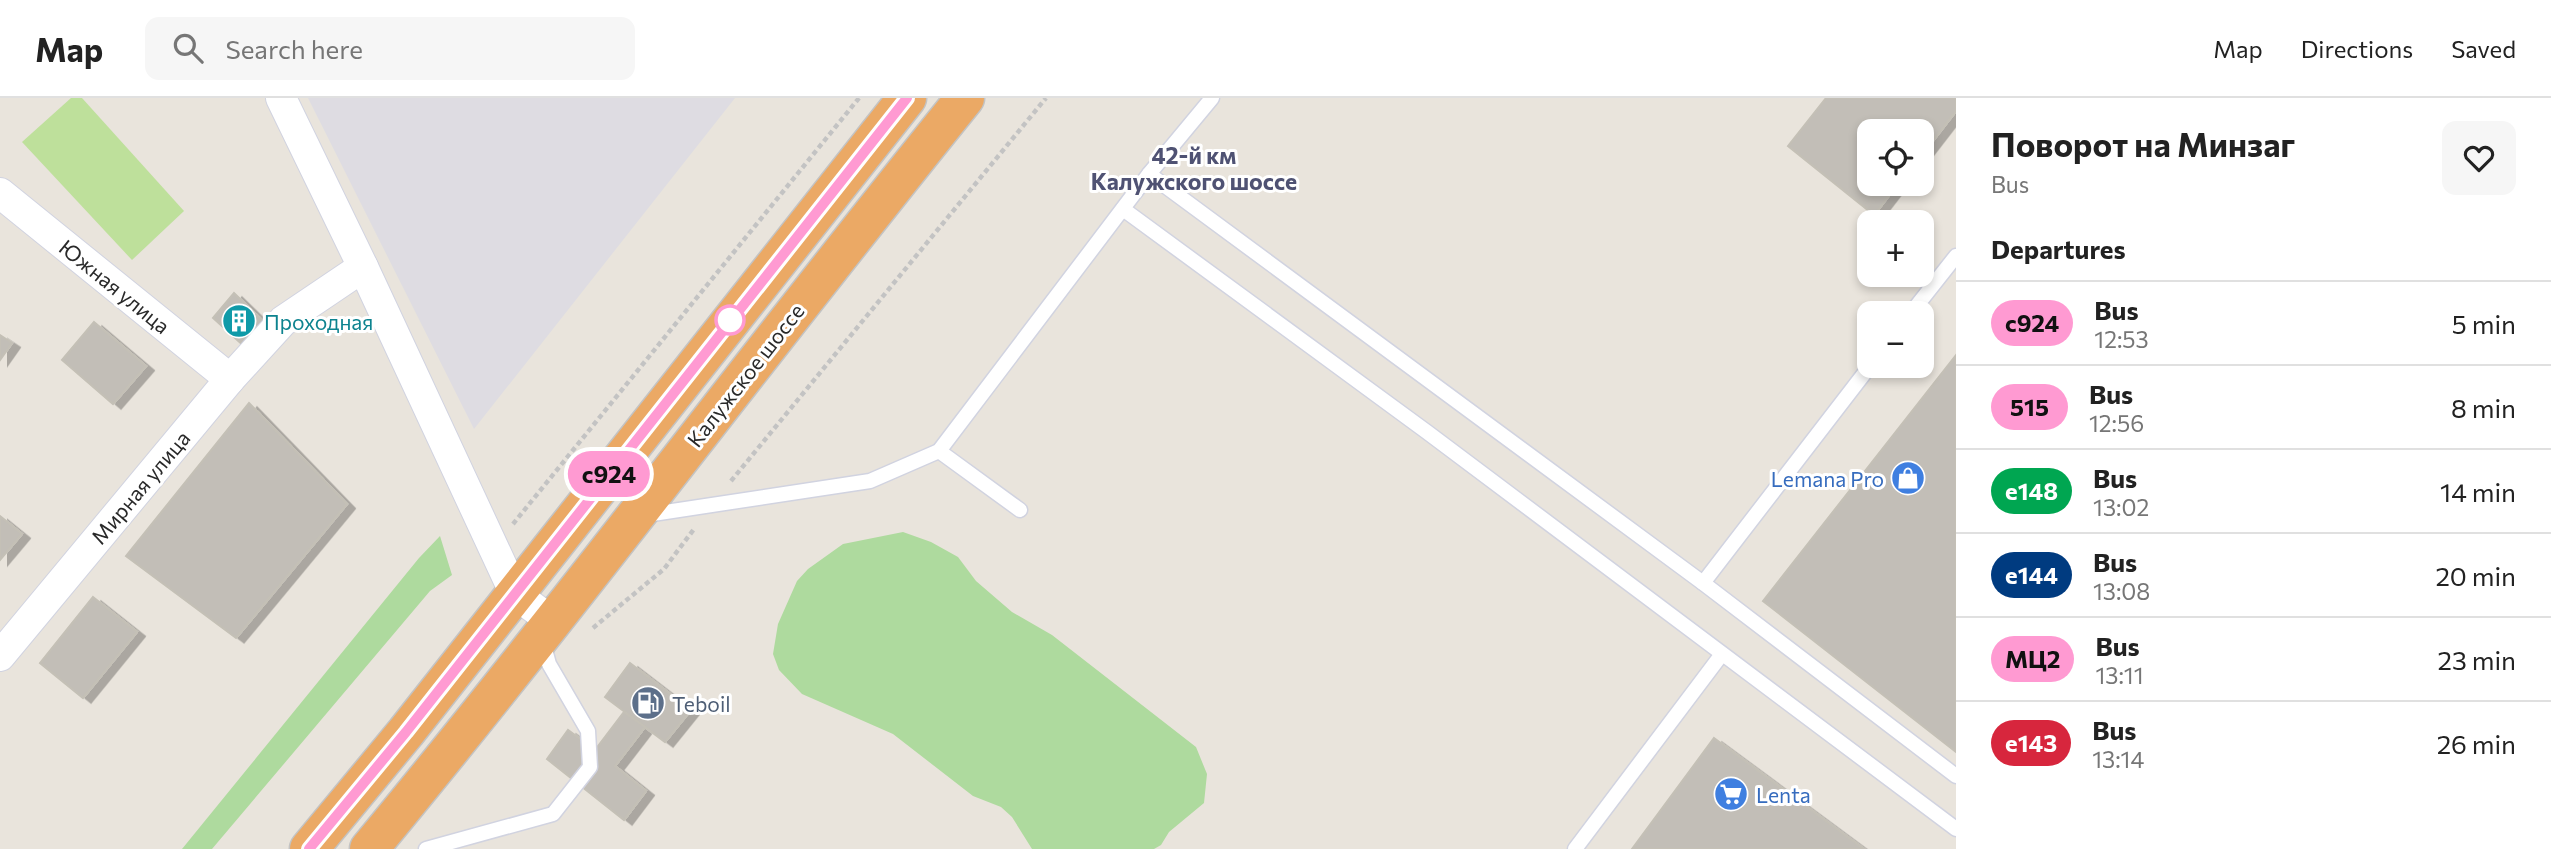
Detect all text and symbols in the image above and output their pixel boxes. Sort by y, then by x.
search box [145,17,635,80]
text: Map [35,28,103,69]
icon: search [169,29,207,67]
text: Search here [225,33,363,64]
text: Map [2213,34,2263,63]
text: Directions [2301,34,2413,63]
text: Saved [2451,34,2516,63]
map controls [1857,119,1934,378]
button: locate [1857,119,1934,196]
button: heart [2442,121,2516,195]
text: Поворот на Минзаг [1991,123,2295,164]
district label: 42-й км Калужского шоссе [1091,141,1297,195]
text: Bus [1991,170,2029,198]
button: + [1857,210,1934,287]
text: Departures [1991,233,2126,264]
street label: Южная улица [55,234,175,338]
text: Bus [2094,294,2139,325]
street label: Калужское шоссе [681,298,809,452]
button: − [1857,301,1934,378]
building icon: Проходная [220,302,258,340]
unlabelled marker [715,305,745,335]
text: с924 [2005,308,2059,337]
text: 5 min [2452,308,2516,339]
place label: Проходная [264,309,373,334]
text: 12:53 [2094,325,2149,353]
text: Bus [2089,378,2133,409]
text: 515 [2010,392,2049,421]
text: 8 min [2451,392,2516,423]
text: 12:56 [2089,409,2144,437]
street label: Мирная улица [85,425,195,549]
line badge: с924 [560,451,658,497]
text: с924 [582,459,636,488]
shop icon: Lemana Pro [1889,459,1927,497]
text: Bus [2093,462,2137,493]
place label: Lemana Pro [1771,466,1884,491]
text: е148 [2005,476,2058,505]
text: 14 min [2440,476,2516,507]
text: 13:02 [2093,493,2149,521]
text: Bus [2093,546,2137,577]
text: е144 [2005,560,2058,589]
text: 20 min [2435,560,2516,591]
text: 13:08 [2093,577,2150,605]
text: Bus [2095,630,2140,661]
text: МЦ2 [2005,644,2060,673]
text: 23 min [2438,644,2516,675]
text: 13:11 [2095,661,2144,689]
fuel station icon: Teboil [629,684,667,722]
place label: Teboil [672,691,731,716]
text: Bus [2092,714,2136,745]
text: е143 [2005,728,2057,757]
text: 26 min [2437,728,2516,759]
text: 13:14 [2092,745,2144,773]
supermarket icon: Lenta [1712,775,1750,813]
place label: Lenta [1756,782,1811,807]

